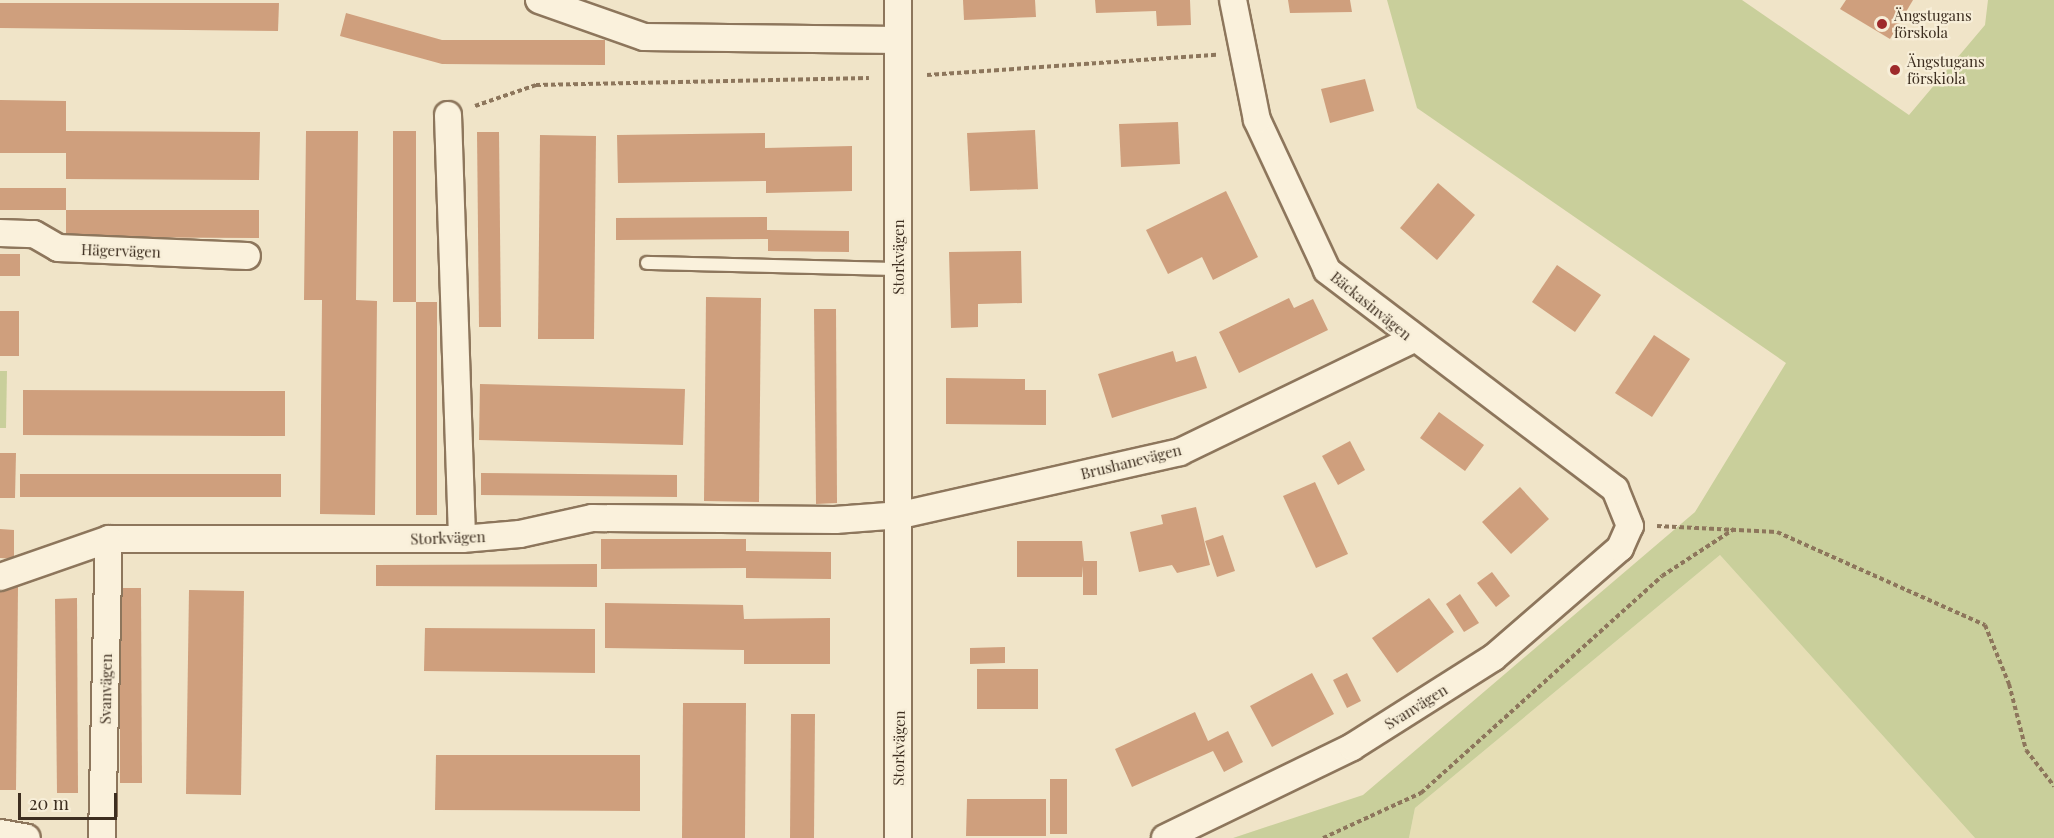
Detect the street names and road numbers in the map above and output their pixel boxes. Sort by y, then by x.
street label: Storkvägen [890,219,908,295]
street label: Hägervägen [81,241,161,261]
street label: Bäckasinvägen [1327,268,1415,344]
street label: Brushanevägen [1079,441,1183,483]
street label: Storkvägen [410,528,486,548]
street label: Svanvägen [96,654,116,724]
street label: Svanvägen [1381,681,1451,733]
street label: Storkvägen [889,710,909,786]

